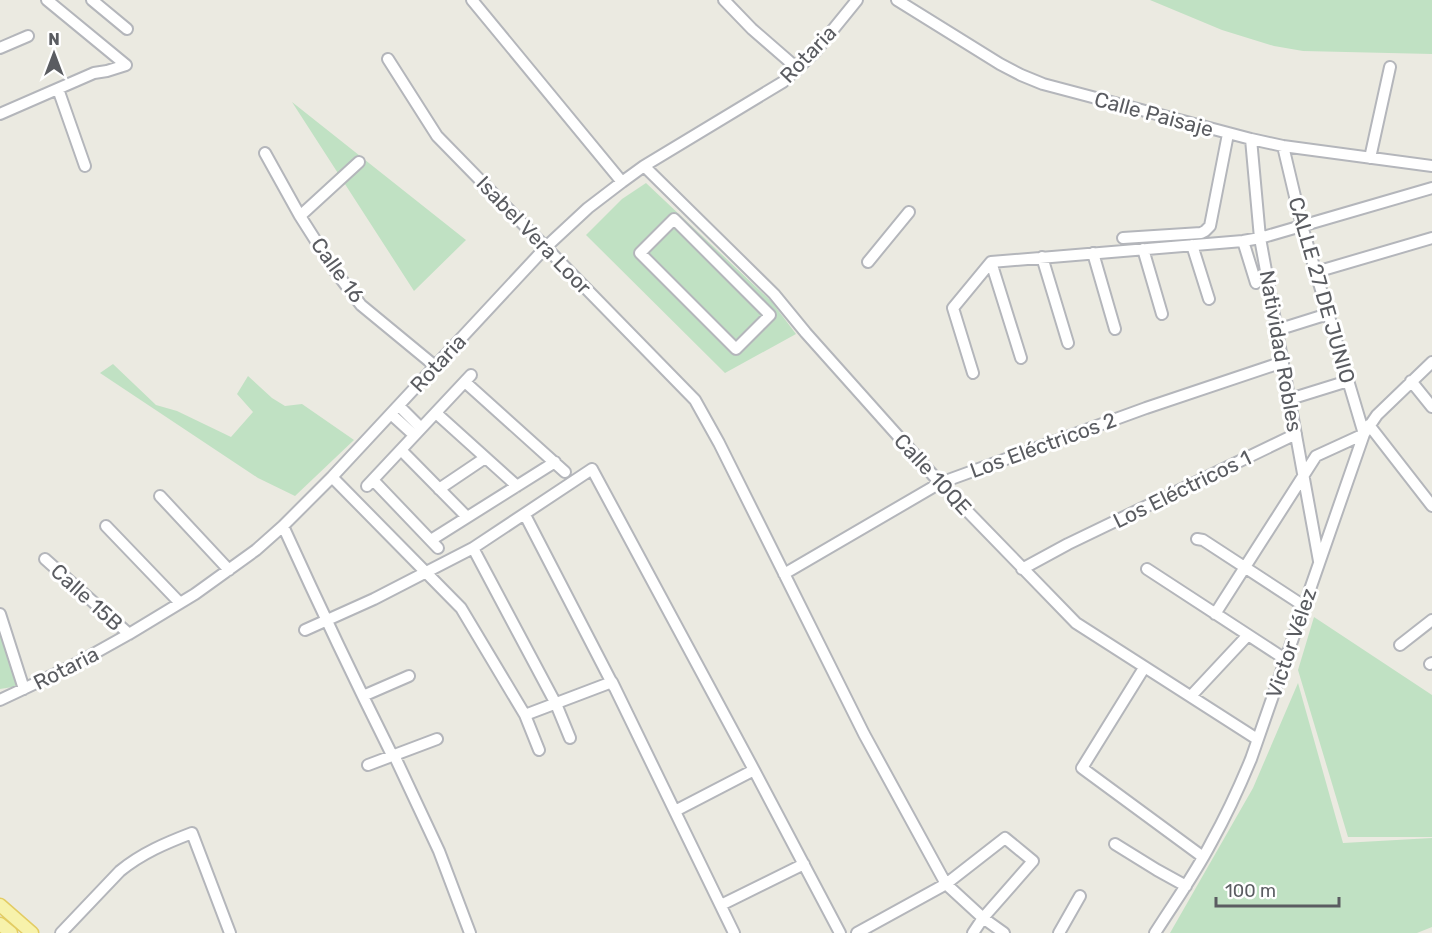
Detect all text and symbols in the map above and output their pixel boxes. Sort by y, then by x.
street label: Rotaria [775,20,841,88]
north arrow [24,24,84,84]
text: N [48,30,60,49]
street label: Calle Paisaje [1092,86,1216,142]
street label: Isabel Vera Loor [471,171,597,299]
street label: CALLE 27 DE JUNIO [1283,194,1361,386]
street label: Calle 16 [306,233,370,307]
street label: Natividad Robles [1254,268,1308,434]
street label: Rotaria [405,329,471,397]
street label: Los Eléctricos 2 [966,407,1120,483]
street label: Calle 10QE [889,428,977,520]
street label: Los Eléctricos 1 [1109,445,1255,533]
street label: Calle 15B [46,558,128,636]
street label: Victor Vélez [1261,585,1321,701]
street label: Rotaria [29,641,103,695]
scale bar [1216,870,1339,908]
text: 100 m [1225,880,1276,902]

